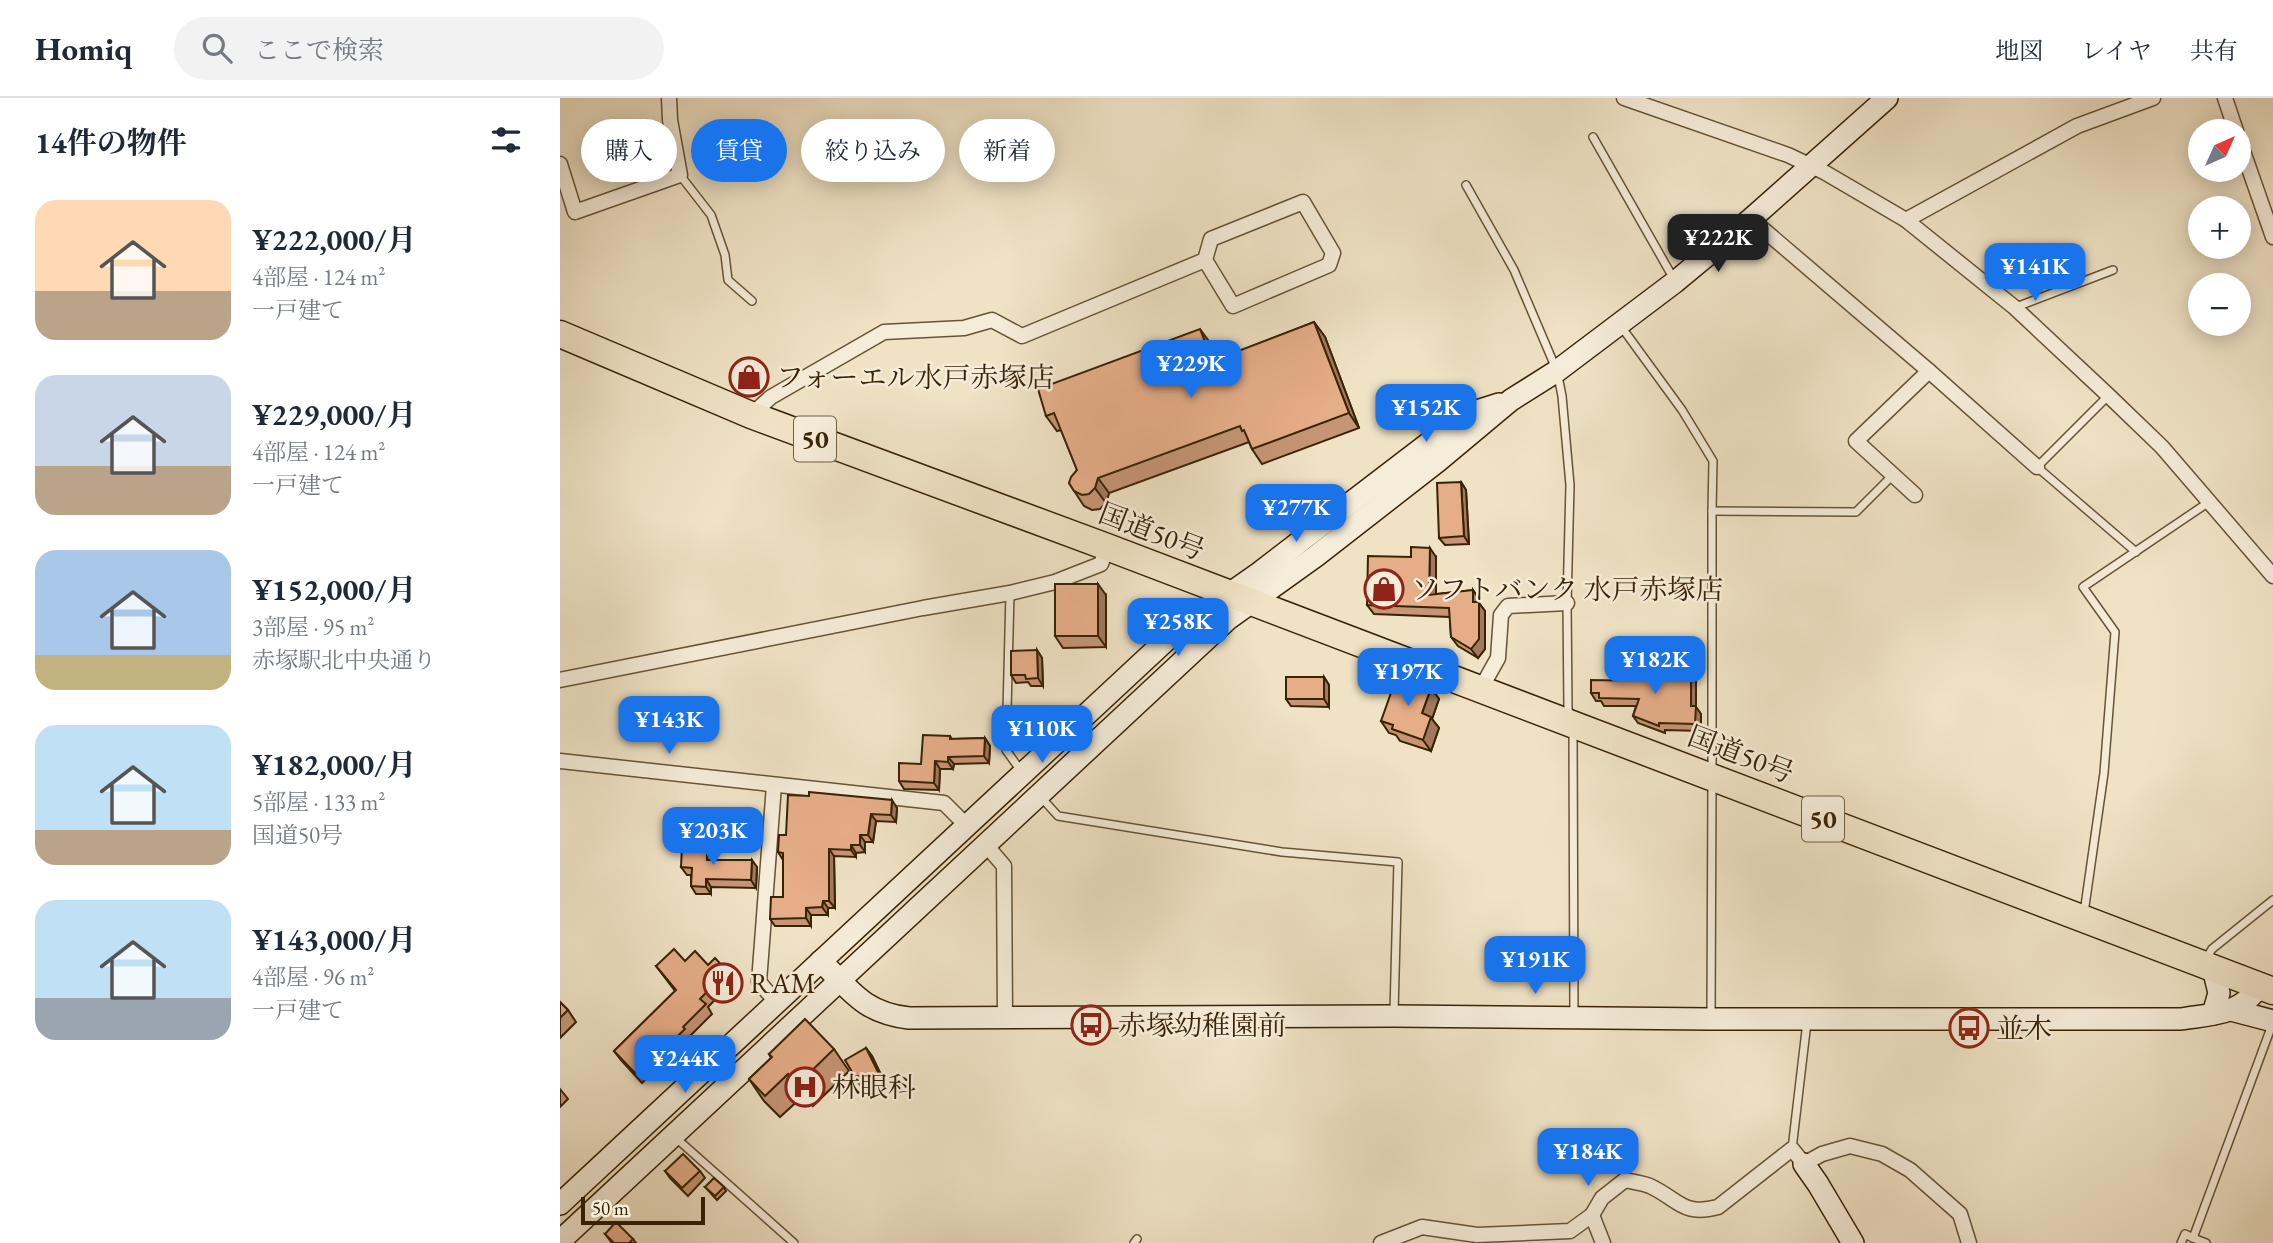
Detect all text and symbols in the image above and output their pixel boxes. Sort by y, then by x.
search box [174,17,664,80]
text: Homiq [35,27,132,70]
icon: search [198,29,236,67]
text: ここで検索 [254,33,384,67]
text: 地図 [1995,35,2043,66]
text: レイヤ [2081,35,2152,66]
text: 共有 [2190,35,2238,66]
chip: 購入 [581,119,677,182]
chip: 賃貸 [691,119,787,182]
chip: 絞り込み [801,119,945,182]
chip: 新着 [959,119,1055,182]
north arrow [2188,119,2250,182]
map controls [2188,119,2251,336]
icon: filters [487,121,525,159]
text: 14件の物件 [35,123,187,162]
button: + [2188,196,2251,259]
pin: ¥222K [1669,214,1767,274]
text: ¥222,000/月 [252,220,416,259]
text: ¥222K [1683,222,1753,252]
icon: home [91,228,175,312]
pin: ¥141K [1986,244,2084,303]
text: ¥141K [2000,251,2070,281]
text: 4部屋 · 124 m² [252,262,385,292]
button: − [2188,273,2251,336]
text: 一戸建て [252,295,344,325]
pin: ¥229K [1142,341,1240,400]
text: ¥229K [1156,348,1226,378]
shop icon: フォーエル水戸赤塚店 [728,356,770,398]
place label: フォーエル水戸赤塚店 [776,359,1055,395]
pin: ¥152K [1377,384,1475,444]
text: ¥152K [1391,392,1461,422]
text: ¥229,000/月 [252,395,416,434]
icon: home [91,403,175,487]
road number: 50 [794,416,836,462]
text: 4部屋 · 124 m² [252,437,385,467]
text: 一戸建て [252,470,344,500]
pin: ¥277K [1247,484,1345,544]
text: ¥277K [1261,492,1331,522]
street label: 国道50号 [1094,494,1210,568]
shop icon: ソフトバンク 水戸赤塚店 [1363,568,1405,610]
text: ¥152,000/月 [252,570,416,609]
place label: ソフトバンク 水戸赤塚店 [1411,571,1723,607]
icon: home [91,578,175,662]
pin: ¥258K [1129,598,1227,658]
text: ¥258K [1143,606,1213,636]
text: 3部屋 · 95 m² [252,612,374,642]
pin: ¥182K [1606,636,1704,696]
text: ¥182K [1620,644,1690,674]
text: 赤塚駅北中央通り [252,645,436,675]
pin: ¥197K [1359,648,1457,708]
text: ¥197K [1373,656,1443,686]
pin: ¥143K [620,696,718,756]
text: ¥143K [634,704,704,734]
pin: ¥110K [993,706,1091,765]
text: ¥110K [1007,713,1077,743]
street label: 国道50号 [1683,717,1799,791]
text: ¥182,000/月 [252,745,416,784]
icon: home [91,753,175,837]
text: 5部屋 · 133 m² [252,787,385,817]
road number: 50 [1802,796,1844,842]
pin: ¥203K [664,808,762,867]
text: ¥203K [678,815,748,845]
text: 国道50号 [252,820,343,850]
text: ¥143,000/月 [252,920,416,959]
icon: home [91,928,175,1012]
pin: ¥191K [1486,936,1584,996]
text: ¥191K [1500,944,1570,974]
text: 4部屋 · 96 m² [252,962,374,992]
restaurant icon: RAM [702,962,744,1004]
place label: RAM [750,965,816,1001]
text: 一戸建て [252,995,344,1025]
bus stop icon: 赤塚幼稚園前 [1070,1004,1112,1046]
place label: 赤塚幼稚園前 [1118,1007,1286,1043]
bus stop icon: 並木 [1948,1007,1990,1049]
place label: 並木 [1996,1010,2052,1046]
pin: ¥244K [636,1035,734,1095]
text: ¥244K [650,1043,720,1073]
hospital icon: 林眼科 [784,1066,826,1108]
place label: 林眼科 [832,1069,916,1105]
pin: ¥184K [1539,1128,1637,1188]
text: ¥184K [1553,1136,1623,1166]
scale bar [581,1194,705,1226]
text: 50 m [592,1196,629,1221]

